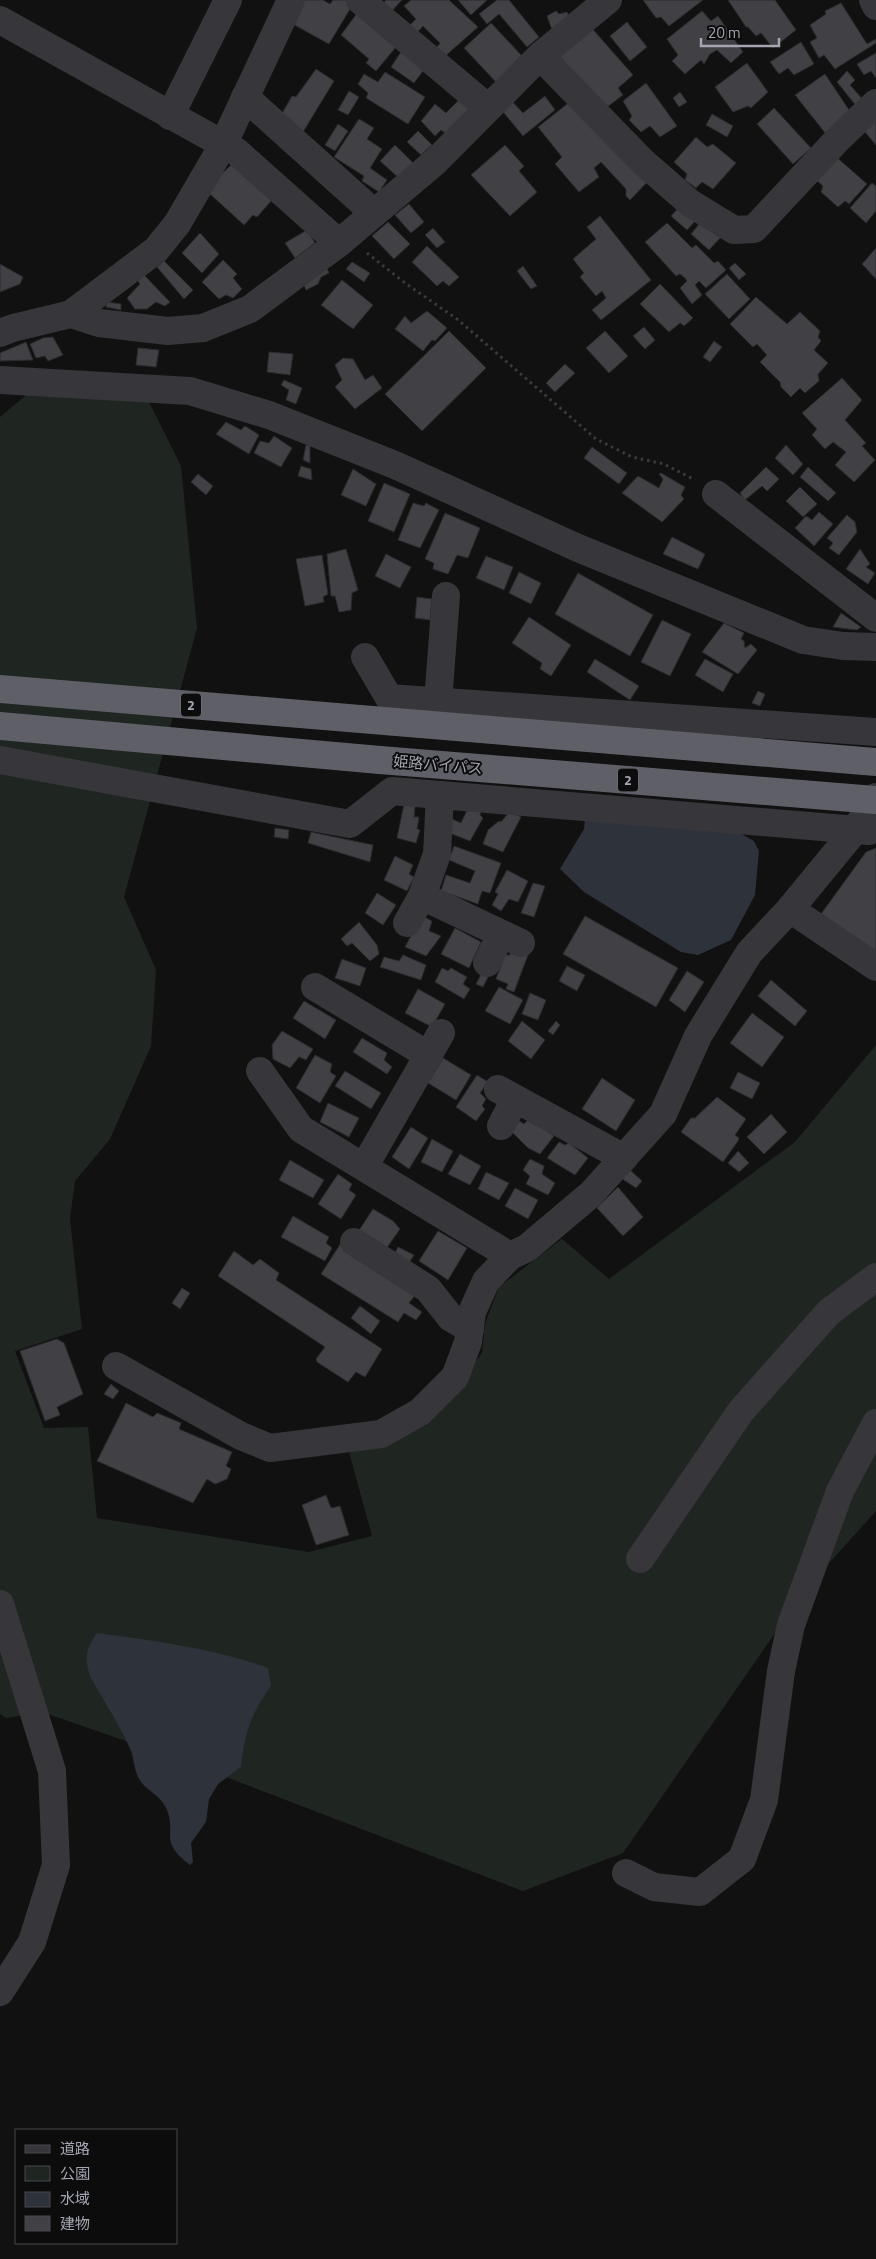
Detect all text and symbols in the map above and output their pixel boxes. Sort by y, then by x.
scale bar [701,15,778,47]
text: 20 m [708,21,741,44]
road number: 2 [181,694,201,716]
street label: 姫路バイパス [392,749,484,780]
road number: 2 [618,768,638,792]
legend [15,2129,178,2244]
text: 道路 [60,2137,90,2160]
text: 公園 [60,2162,90,2185]
text: 水域 [60,2187,90,2210]
text: 建物 [60,2212,90,2235]

